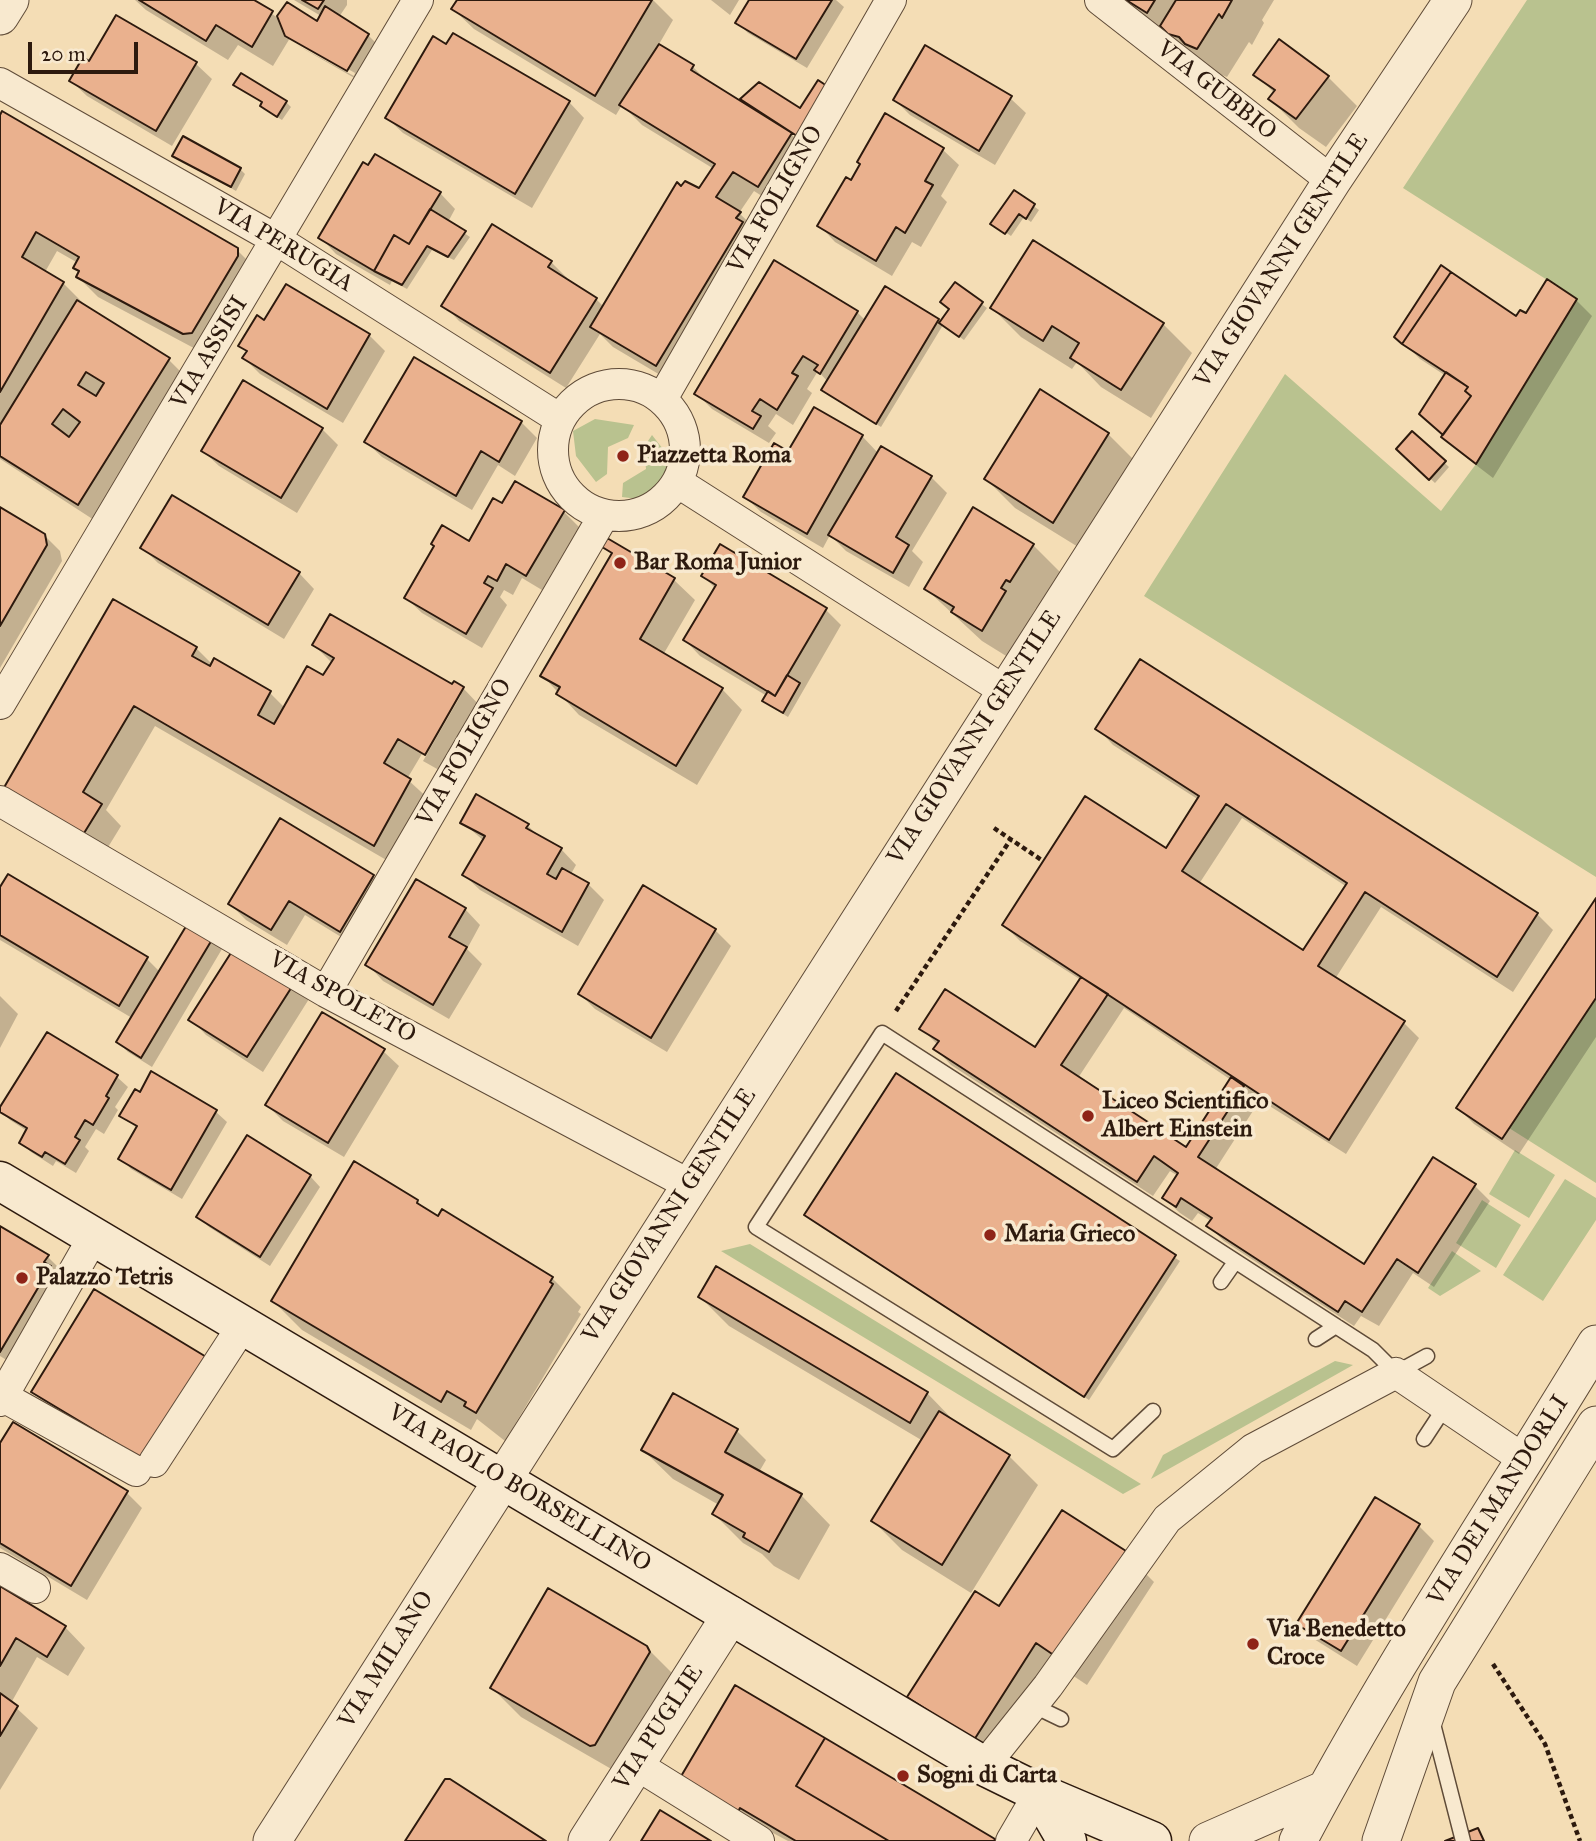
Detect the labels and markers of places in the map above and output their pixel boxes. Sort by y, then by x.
place label: Piazzetta Roma [637,442,791,470]
marker: Piazzetta Roma [615,448,631,464]
place label: Bar Roma Junior [634,549,801,577]
marker: Bar Roma Junior [612,555,628,571]
place label: Liceo Scientifico Albert Einstein [1102,1088,1268,1144]
marker: Liceo Scientifico Albert Einstein [1080,1108,1096,1124]
place label: Maria Grieco [1004,1221,1135,1249]
marker: Maria Grieco [982,1227,998,1243]
place label: Palazzo Tetris [36,1264,173,1292]
marker: Palazzo Tetris [14,1270,30,1286]
place label: Via Benedetto Croce [1267,1616,1406,1672]
marker: Via Benedetto Croce [1245,1636,1261,1652]
place label: Sogni di Carta [917,1762,1057,1790]
marker: Sogni di Carta [895,1768,911,1784]

